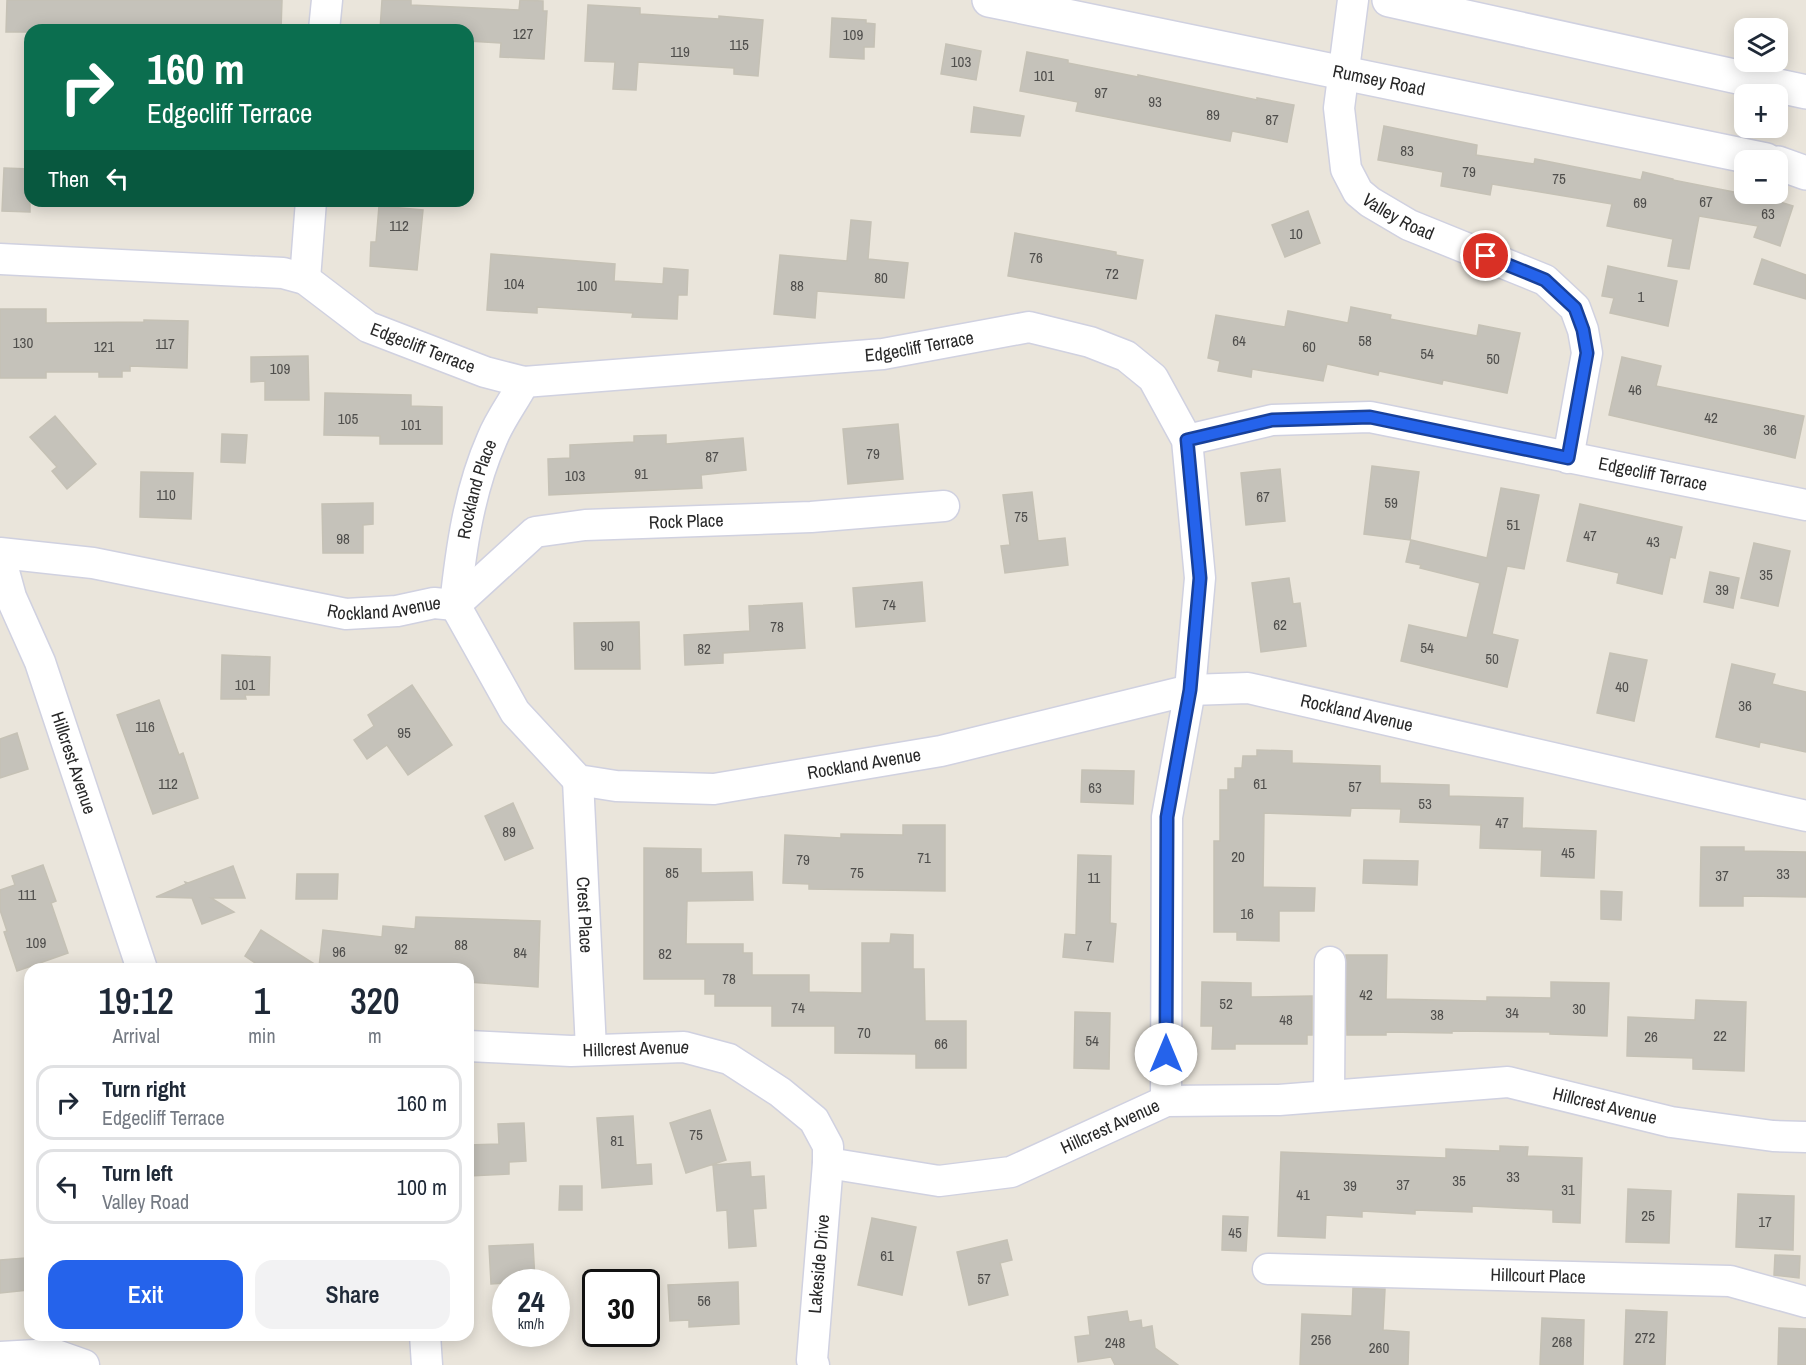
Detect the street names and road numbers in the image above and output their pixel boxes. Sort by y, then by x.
street label: Rumsey Road [1331,58,1427,101]
street label: Valley Road [1357,187,1438,246]
street label: Edgecliff Terrace [367,316,479,379]
street label: Edgecliff Terrace [864,324,976,367]
street label: Rockland Place [451,435,502,541]
street label: Edgecliff Terrace [1596,450,1710,497]
street label: Rock Place [648,507,724,535]
street label: Rockland Avenue [325,590,442,626]
street label: Rockland Avenue [1298,687,1416,737]
street label: Hillcrest Avenue [45,708,103,817]
street label: Rockland Avenue [805,742,923,785]
street label: Crest Place [571,876,599,954]
street label: Hillcrest Avenue [582,1034,692,1063]
street label: Hillcrest Avenue [1550,1080,1660,1130]
street label: Hillcrest Avenue [1056,1093,1164,1160]
street label: Lakeside Drive [802,1213,835,1314]
street label: Hillcourt Place [1490,1262,1586,1289]

